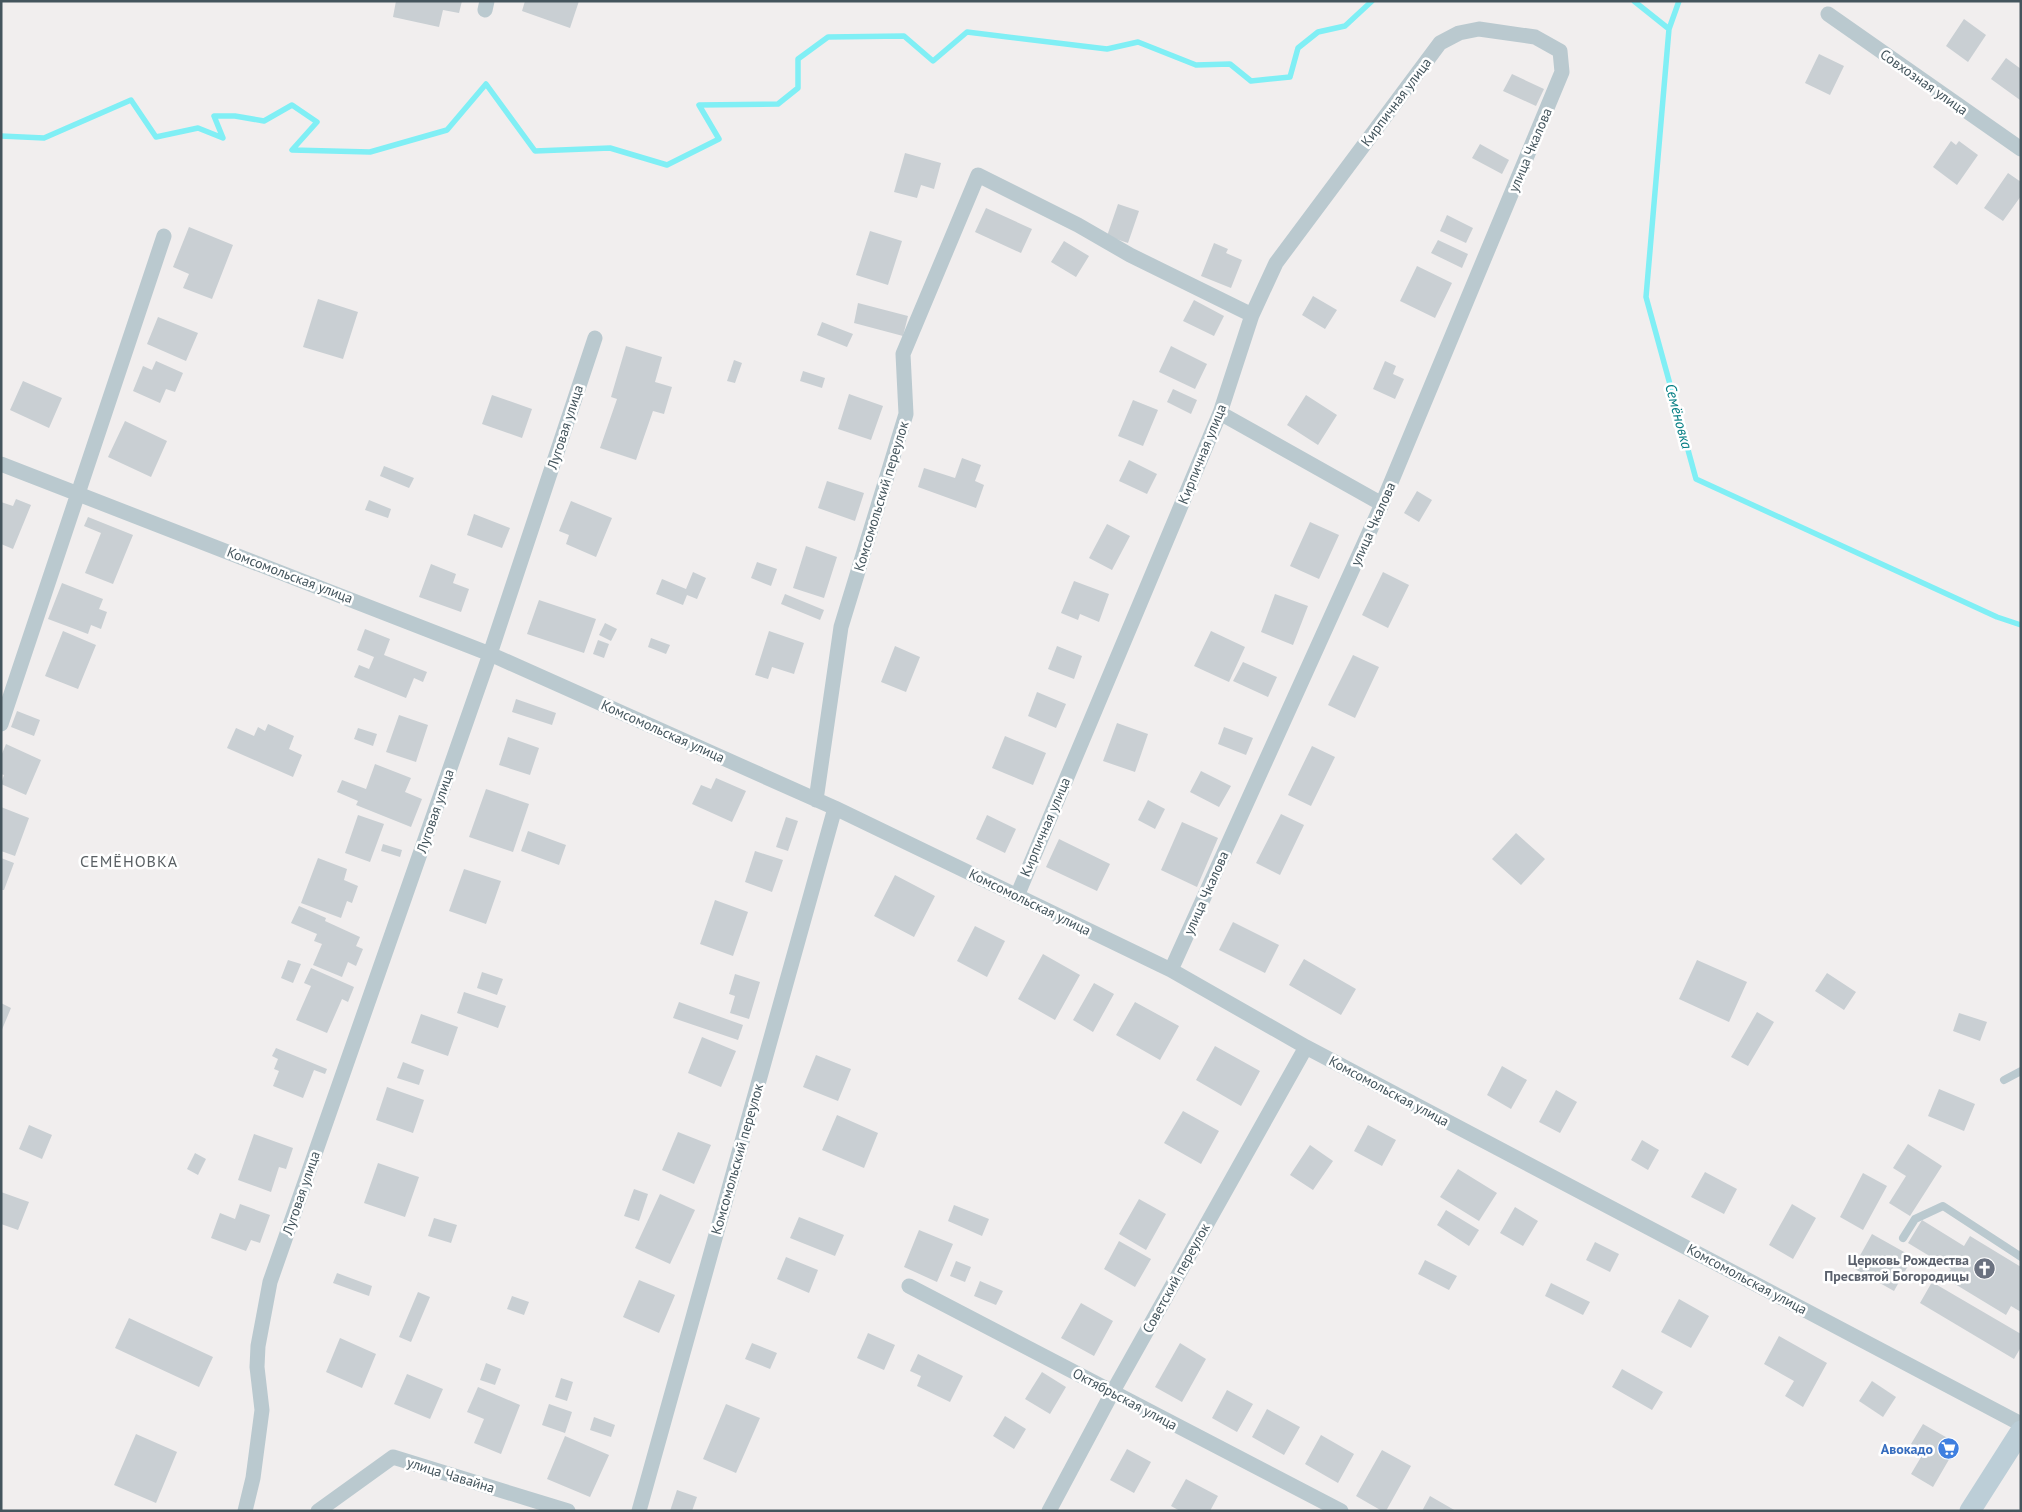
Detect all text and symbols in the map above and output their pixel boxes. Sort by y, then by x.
street label: Совхозная улица [1877,45,1971,119]
street label: Кирпичная улица [1357,54,1435,150]
street label: улица Чкалова [1504,105,1556,195]
water label: Семёновка [1661,381,1697,451]
street label: Луговая улица [543,382,587,472]
street label: Кирпичная улица [1174,401,1230,507]
street label: Комсомольский переулок [850,418,913,573]
street label: улица Чкалова [1346,479,1400,569]
street label: Комсомольская улица [224,543,356,607]
street label: Комсомольская улица [598,696,728,766]
street label: Луговая улица [412,767,458,856]
street label: Кирпичная улица [1016,775,1074,879]
street label: улица Чкалова [1179,848,1233,938]
district label: СЕМЁНОВКА [80,851,178,871]
street label: Комсомольская улица [966,865,1094,939]
street label: Комсомольская улица [1326,1052,1452,1130]
street label: Комсомольский переулок [707,1081,767,1237]
street label: Луговая улица [278,1149,324,1238]
street label: Советский переулок [1138,1220,1214,1336]
street label: Комсомольская улица [1684,1240,1810,1318]
place label: Церковь Рождества Пресвятой Богородицы [1824,1251,1969,1285]
church icon: Церковь Рождества Пресвятой Богородицы [1973,1256,1997,1280]
street label: Октябрьская улица [1070,1364,1180,1434]
supermarket icon: Авокадо [1937,1437,1961,1461]
place label: Авокадо [1881,1440,1933,1458]
street label: улица Чавайна [405,1453,497,1497]

